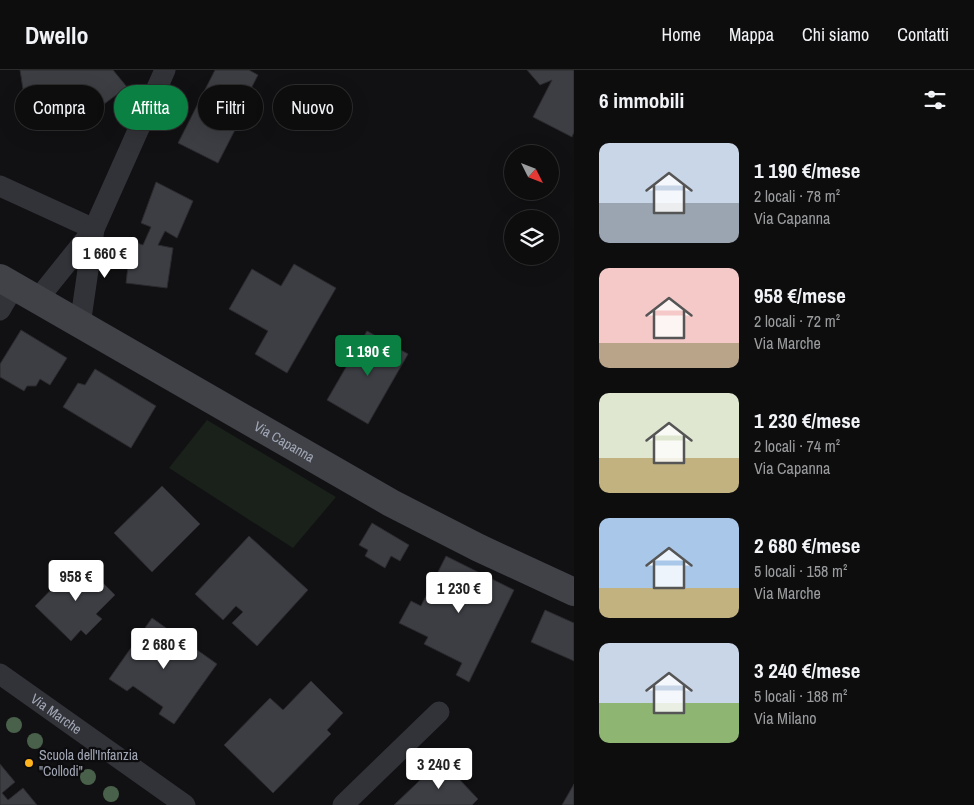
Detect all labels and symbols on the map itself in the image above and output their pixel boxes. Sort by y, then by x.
north arrow [504,145,559,200]
pin: 1 660 € [59,236,151,279]
pin: 1 190 € [322,334,414,377]
street label: Via Capanna [251,417,318,466]
pin: 958 € [41,560,111,602]
pin: 1 230 € [413,572,505,614]
pin: 2 680 € [118,628,210,670]
street label: Via Marche [27,690,85,738]
place label: Scuola dell'Infanzia "Collodi" [39,746,139,780]
pin: 3 240 € [393,748,485,790]
marker: Scuola dell'Infanzia "Collodi" [23,757,35,769]

